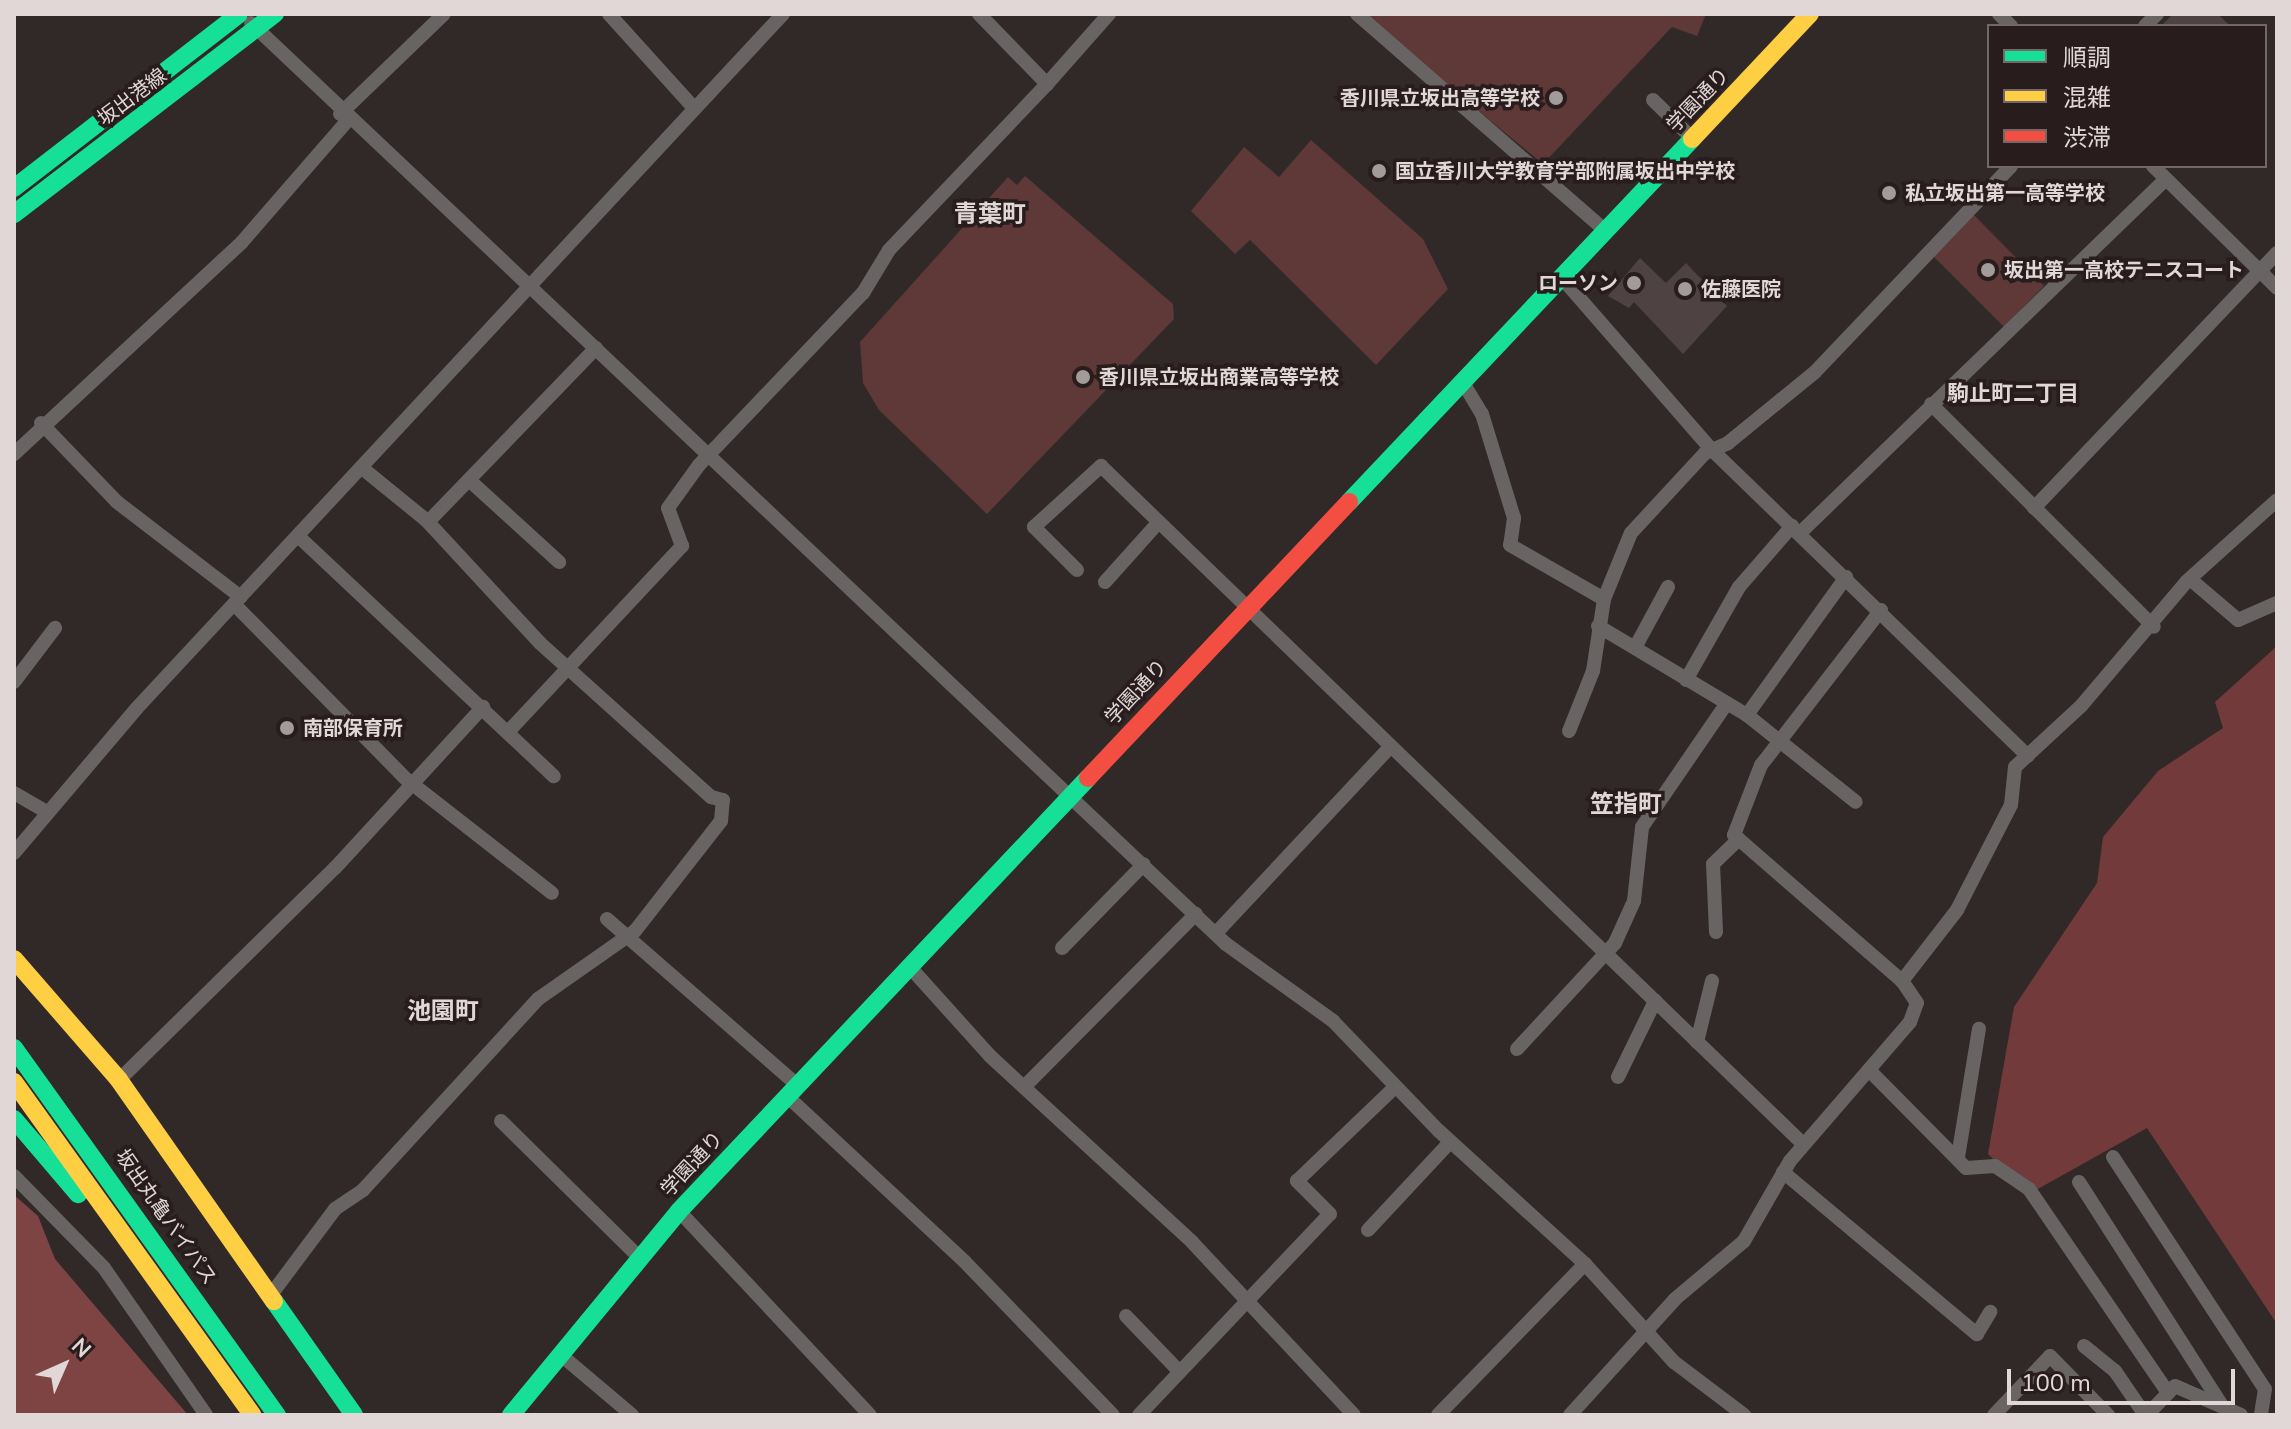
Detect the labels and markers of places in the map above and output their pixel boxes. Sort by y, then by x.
place label: 香川県立坂出高等学校 [1340,86,1540,110]
marker: 香川県立坂出高等学校 [1547,89,1565,107]
place label: 国立香川大学教育学部附属坂出中学校 [1395,159,1735,183]
marker: 国立香川大学教育学部附属坂出中学校 [1370,162,1388,180]
place label: 私立坂出第一高等学校 [1905,181,2105,205]
marker: 私立坂出第一高等学校 [1880,184,1898,202]
place label: 坂出第一高校テニスコート [2004,258,2244,282]
marker: 坂出第一高校テニスコート [1979,261,1997,279]
place label: ローソン [1538,271,1618,295]
marker: ローソン [1625,274,1643,292]
place label: 佐藤医院 [1701,277,1781,301]
marker: 佐藤医院 [1676,280,1694,298]
place label: 香川県立坂出商業高等学校 [1099,365,1339,389]
marker: 香川県立坂出商業高等学校 [1074,368,1092,386]
place label: 南部保育所 [303,716,403,740]
marker: 南部保育所 [278,719,296,737]

